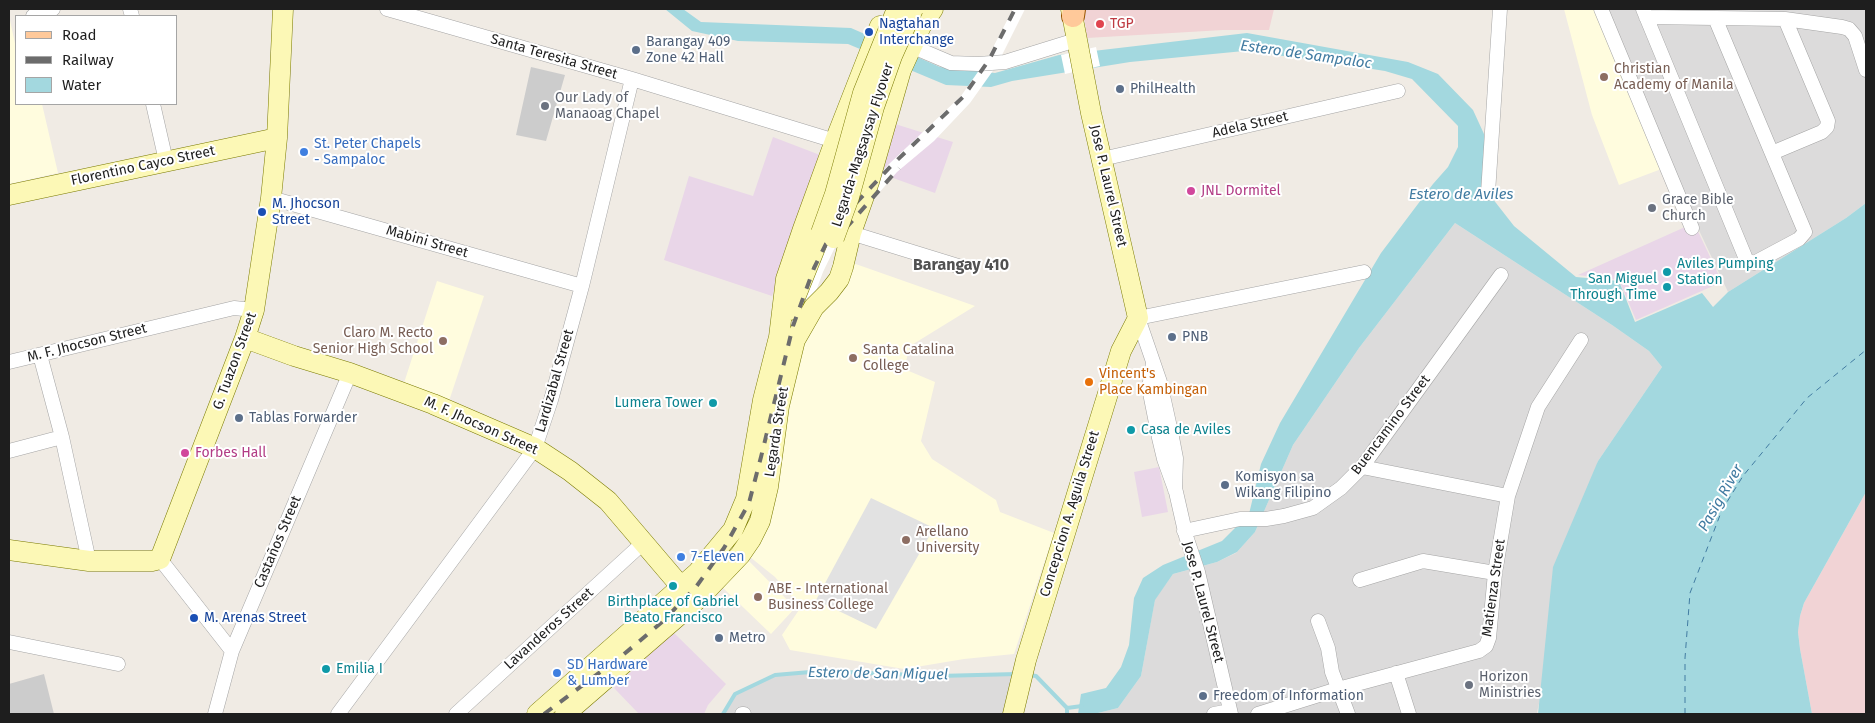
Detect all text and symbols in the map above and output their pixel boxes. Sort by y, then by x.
legend [15,15,178,105]
place label: Nagtahan Interchange [879,16,954,48]
place label: TGP [1110,16,1134,32]
marker: TGP [1094,18,1106,30]
text: Road [62,26,97,44]
marker: Nagtahan Interchange [863,26,875,38]
street label: Santa Teresita Street [489,31,619,83]
place label: Barangay 409 Zone 42 Hall [646,34,730,66]
water label: Estero de Sampaloc [1239,37,1373,73]
marker: Barangay 409 Zone 42 Hall [630,44,642,56]
text: Railway [62,51,114,69]
street label: Legarda-Magsaysay Flyover [829,61,897,229]
place label: Christian Academy of Manila [1614,61,1734,94]
marker: Christian Academy of Manila [1598,71,1610,83]
text: Water [62,76,101,94]
place label: PhilHealth [1130,81,1196,97]
marker: PhilHealth [1114,83,1126,95]
place label: Our Lady of Manaoag Chapel [555,90,659,122]
marker: Our Lady of Manaoag Chapel [539,100,551,112]
street label: Adela Street [1210,108,1290,142]
street label: Jose P. Laurel Street [1086,123,1130,249]
place label: St. Peter Chapels - Sampaloc [314,136,421,168]
street label: Florentino Cayco Street [69,142,217,190]
marker: St. Peter Chapels - Sampaloc [298,146,310,158]
place label: JNL Dormitel [1201,183,1281,199]
marker: JNL Dormitel [1185,185,1197,197]
water label: Estero de Aviles [1409,186,1513,204]
place label: Grace Bible Church [1662,192,1734,224]
place label: M. Jhocson Street [272,196,340,228]
marker: Grace Bible Church [1646,202,1658,214]
marker: M. Jhocson Street [256,206,268,218]
street label: Mabini Street [384,222,470,262]
district label: Barangay 410 [913,256,1009,276]
place label: Aviles Pumping Station [1677,256,1773,288]
marker: Aviles Pumping Station [1661,266,1673,278]
place label: San Miguel Through Time [1570,271,1657,304]
marker: San Miguel Through Time [1661,281,1673,293]
street label: G. Tuazon Street [210,310,260,412]
street label: M. F. Jhocson Street [25,320,149,366]
place label: Claro M. Recto Senior High School [313,325,433,358]
street label: Lardizabal Street [532,327,578,435]
place label: PNB [1182,329,1208,345]
marker: PNB [1166,331,1178,343]
marker: Claro M. Recto Senior High School [437,335,449,347]
place label: Santa Catalina College [863,342,954,374]
marker: Santa Catalina College [847,352,859,364]
place label: Vincent's Place Kambingan [1099,366,1207,398]
street label: Buencamino Street [1348,372,1434,478]
marker: Vincent's Place Kambingan [1083,376,1095,388]
street label: Legarda Street [762,385,792,479]
street label: M. F. Jhocson Street [422,393,540,459]
place label: Lumera Tower [615,395,703,411]
marker: Lumera Tower [707,397,719,409]
place label: Tablas Forwarder [249,410,357,426]
marker: Tablas Forwarder [233,412,245,424]
place label: Casa de Aviles [1141,422,1231,438]
marker: Casa de Aviles [1125,424,1137,436]
street label: Concepcion A. Aguila Street [1037,429,1103,599]
place label: Forbes Hall [195,445,266,461]
marker: Forbes Hall [179,447,191,459]
water label: Pasig River [1695,461,1747,535]
place label: Komisyon sa Wikang Filipino [1235,469,1331,502]
marker: Komisyon sa Wikang Filipino [1219,479,1231,491]
street label: Castaños Street [251,493,305,591]
place label: Arellano University [916,524,979,556]
marker: Arellano University [900,534,912,546]
street label: Matienza Street [1479,538,1509,638]
street label: Jose P. Laurel Street [1179,540,1227,664]
place label: 7-Eleven [691,549,745,565]
marker: 7-Eleven [675,551,687,563]
marker: Birthplace of Gabriel Beato Francisco [667,580,679,592]
place label: ABE - International Business College [768,581,888,614]
street label: Lavanderos Street [501,585,597,673]
marker: ABE - International Business College [752,591,764,603]
place label: Birthplace of Gabriel Beato Francisco [607,594,739,626]
place label: M. Arenas Street [204,610,307,626]
marker: M. Arenas Street [188,612,200,624]
place label: Metro [729,630,766,646]
marker: Metro [713,632,725,644]
place label: SD Hardware & Lumber [567,657,648,690]
place label: Emilia I [336,661,383,677]
marker: Emilia I [320,663,332,675]
water label: Estero de San Miguel [808,664,948,684]
marker: SD Hardware & Lumber [551,667,563,679]
place label: Horizon Ministries [1479,669,1541,702]
marker: Horizon Ministries [1463,679,1475,691]
place label: Freedom of Information [1213,688,1364,704]
marker: Freedom of Information [1197,690,1209,702]

